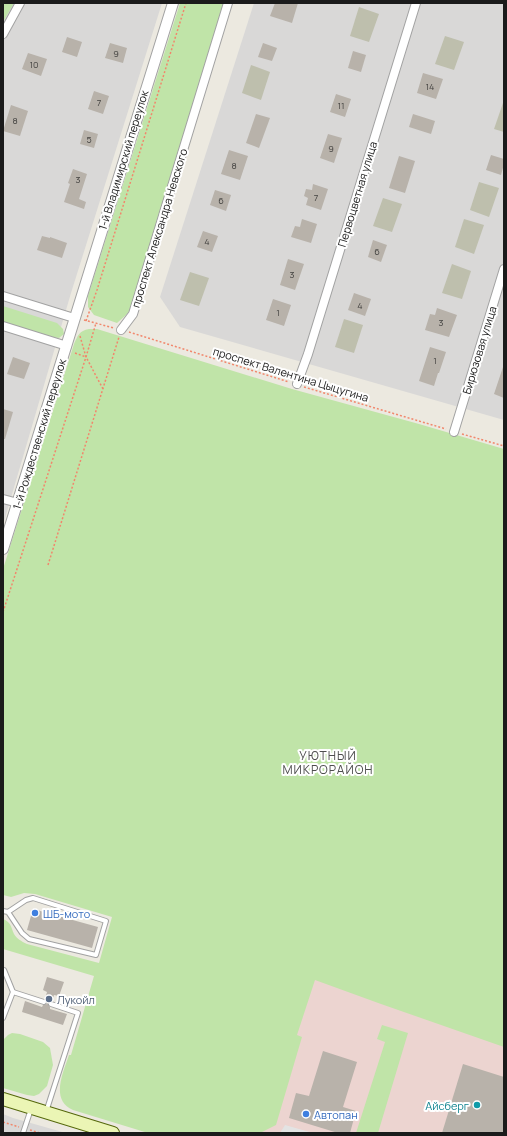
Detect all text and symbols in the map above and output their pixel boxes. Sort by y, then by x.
house number: 9 [113,47,119,60]
house number: 10 [30,58,39,71]
house number: 14 [426,80,434,93]
street label: 1-й Владимирский переулок [95,88,152,232]
house number: 7 [97,96,102,109]
house number: 11 [337,99,345,112]
house number: 8 [12,114,18,127]
house number: 5 [86,133,92,146]
street label: Первоцветная улица [334,139,380,249]
house number: 9 [328,142,334,155]
street label: проспект Александра Невского [128,146,191,309]
house number: 8 [231,159,237,172]
house number: 3 [76,173,81,186]
house number: 7 [314,191,319,204]
house number: 6 [218,194,224,207]
house number: 4 [204,235,210,248]
house number: 6 [374,245,380,258]
house number: 3 [290,268,295,281]
house number: 4 [357,299,363,312]
street label: Бирюзовая улица [458,304,500,396]
house number: 1 [276,306,280,319]
house number: 3 [439,316,444,329]
street label: проспект Валентина Цыцугина [211,343,371,405]
house number: 1 [433,354,437,367]
street label: 1-й Рождественский переулок [9,356,69,511]
district label: УЮТНЫЙ МИКРОРАЙОН [282,747,374,778]
place label: ШБ-мото [43,906,91,921]
marker: ШБ-мото [30,908,40,918]
place label: Лукойл [57,992,95,1007]
marker: Лукойл [44,994,54,1004]
place label: Айсберг [425,1098,469,1113]
marker: Айсберг [472,1100,482,1110]
place label: Автопан [314,1107,358,1122]
marker: Автопан [301,1109,311,1119]

